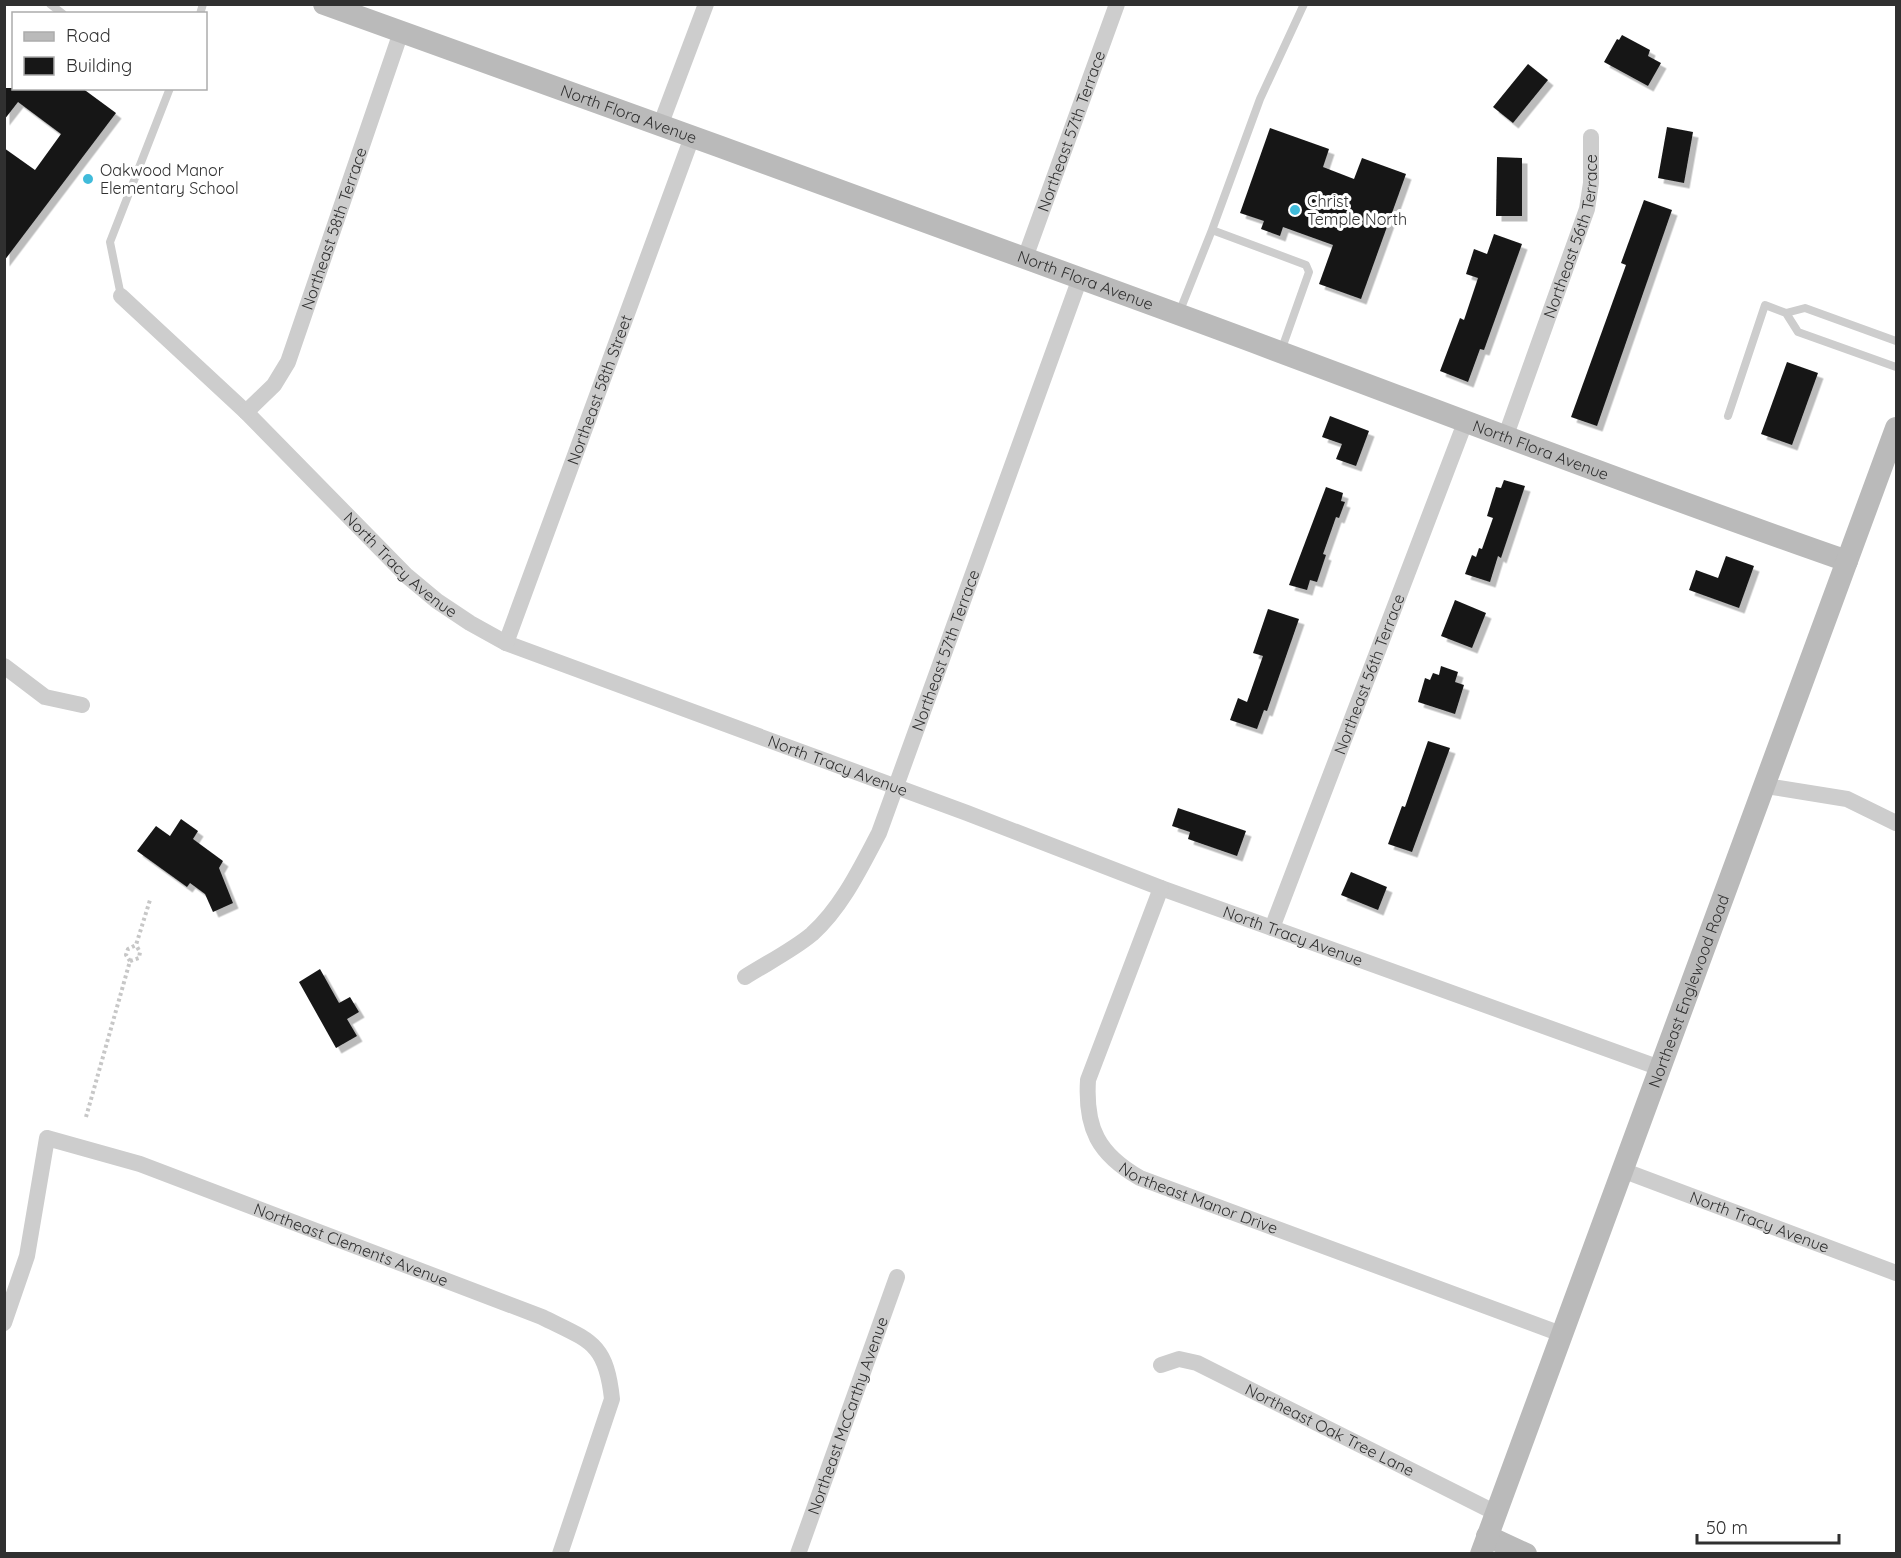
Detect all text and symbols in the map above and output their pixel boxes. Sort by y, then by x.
legend [12,12,207,90]
text: Road [66,24,111,47]
street label: Northeast 57th Terrace [1033,48,1109,214]
text: Building [66,54,132,77]
street label: North Flora Avenue [558,80,700,148]
street label: Northeast 58th Terrace [297,145,371,312]
street label: Northeast 56th Terrace [1539,154,1601,321]
place label: Oakwood Manor Elementary School [100,160,239,198]
marker: Oakwood Manor Elementary School [81,172,95,186]
place label: Christ Temple North [1307,191,1407,229]
marker: Christ Temple North [1288,203,1302,217]
street label: North Flora Avenue [1015,246,1156,314]
street label: Northeast 58th Street [562,312,636,467]
street label: North Flora Avenue [1470,415,1612,484]
street label: North Tracy Avenue [340,508,461,622]
street label: Northeast 57th Terrace [907,567,984,733]
street label: Northeast 56th Terrace [1329,591,1409,757]
street label: North Tracy Avenue [765,731,910,800]
street label: Northeast Englewood Road [1644,892,1733,1090]
street label: North Tracy Avenue [1220,901,1366,970]
street label: Northeast Manor Drive [1115,1157,1281,1238]
street label: North Tracy Avenue [1687,1186,1832,1257]
street label: Northeast Clements Avenue [251,1198,451,1290]
street label: Northeast McCarthy Avenue [803,1314,892,1517]
street label: Northeast Oak Tree Lane [1242,1379,1418,1480]
scale bar [1697,1507,1840,1545]
text: 50 m [1706,1516,1748,1539]

